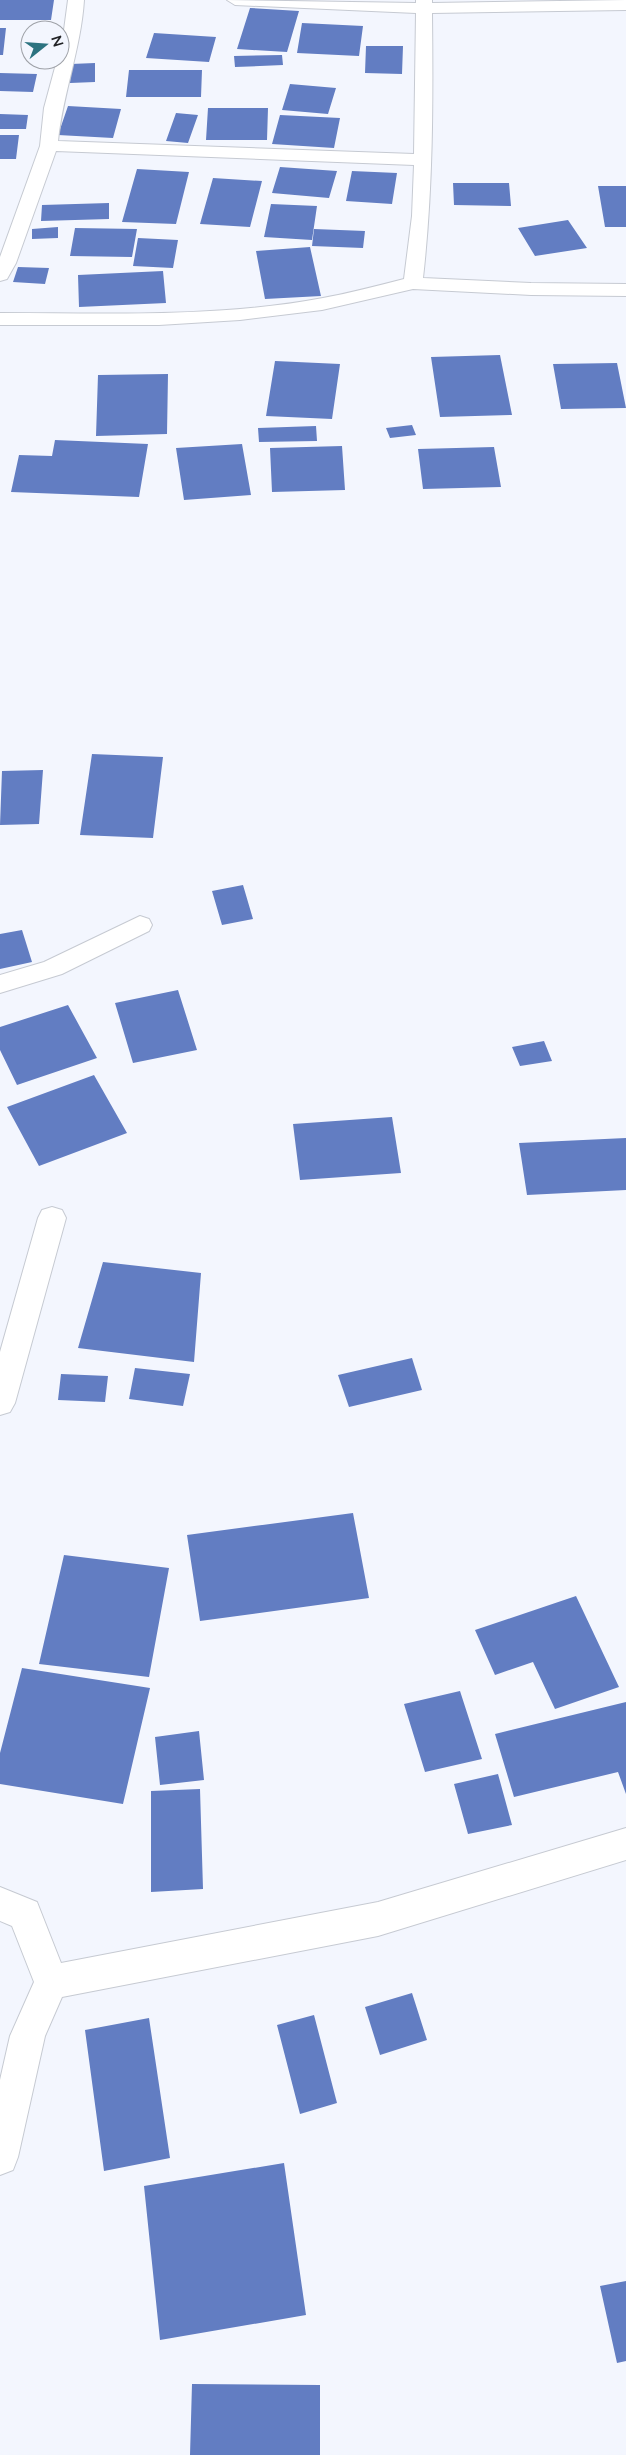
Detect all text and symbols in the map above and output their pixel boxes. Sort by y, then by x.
north arrow [20,20,70,70]
text: N [48,33,68,49]

